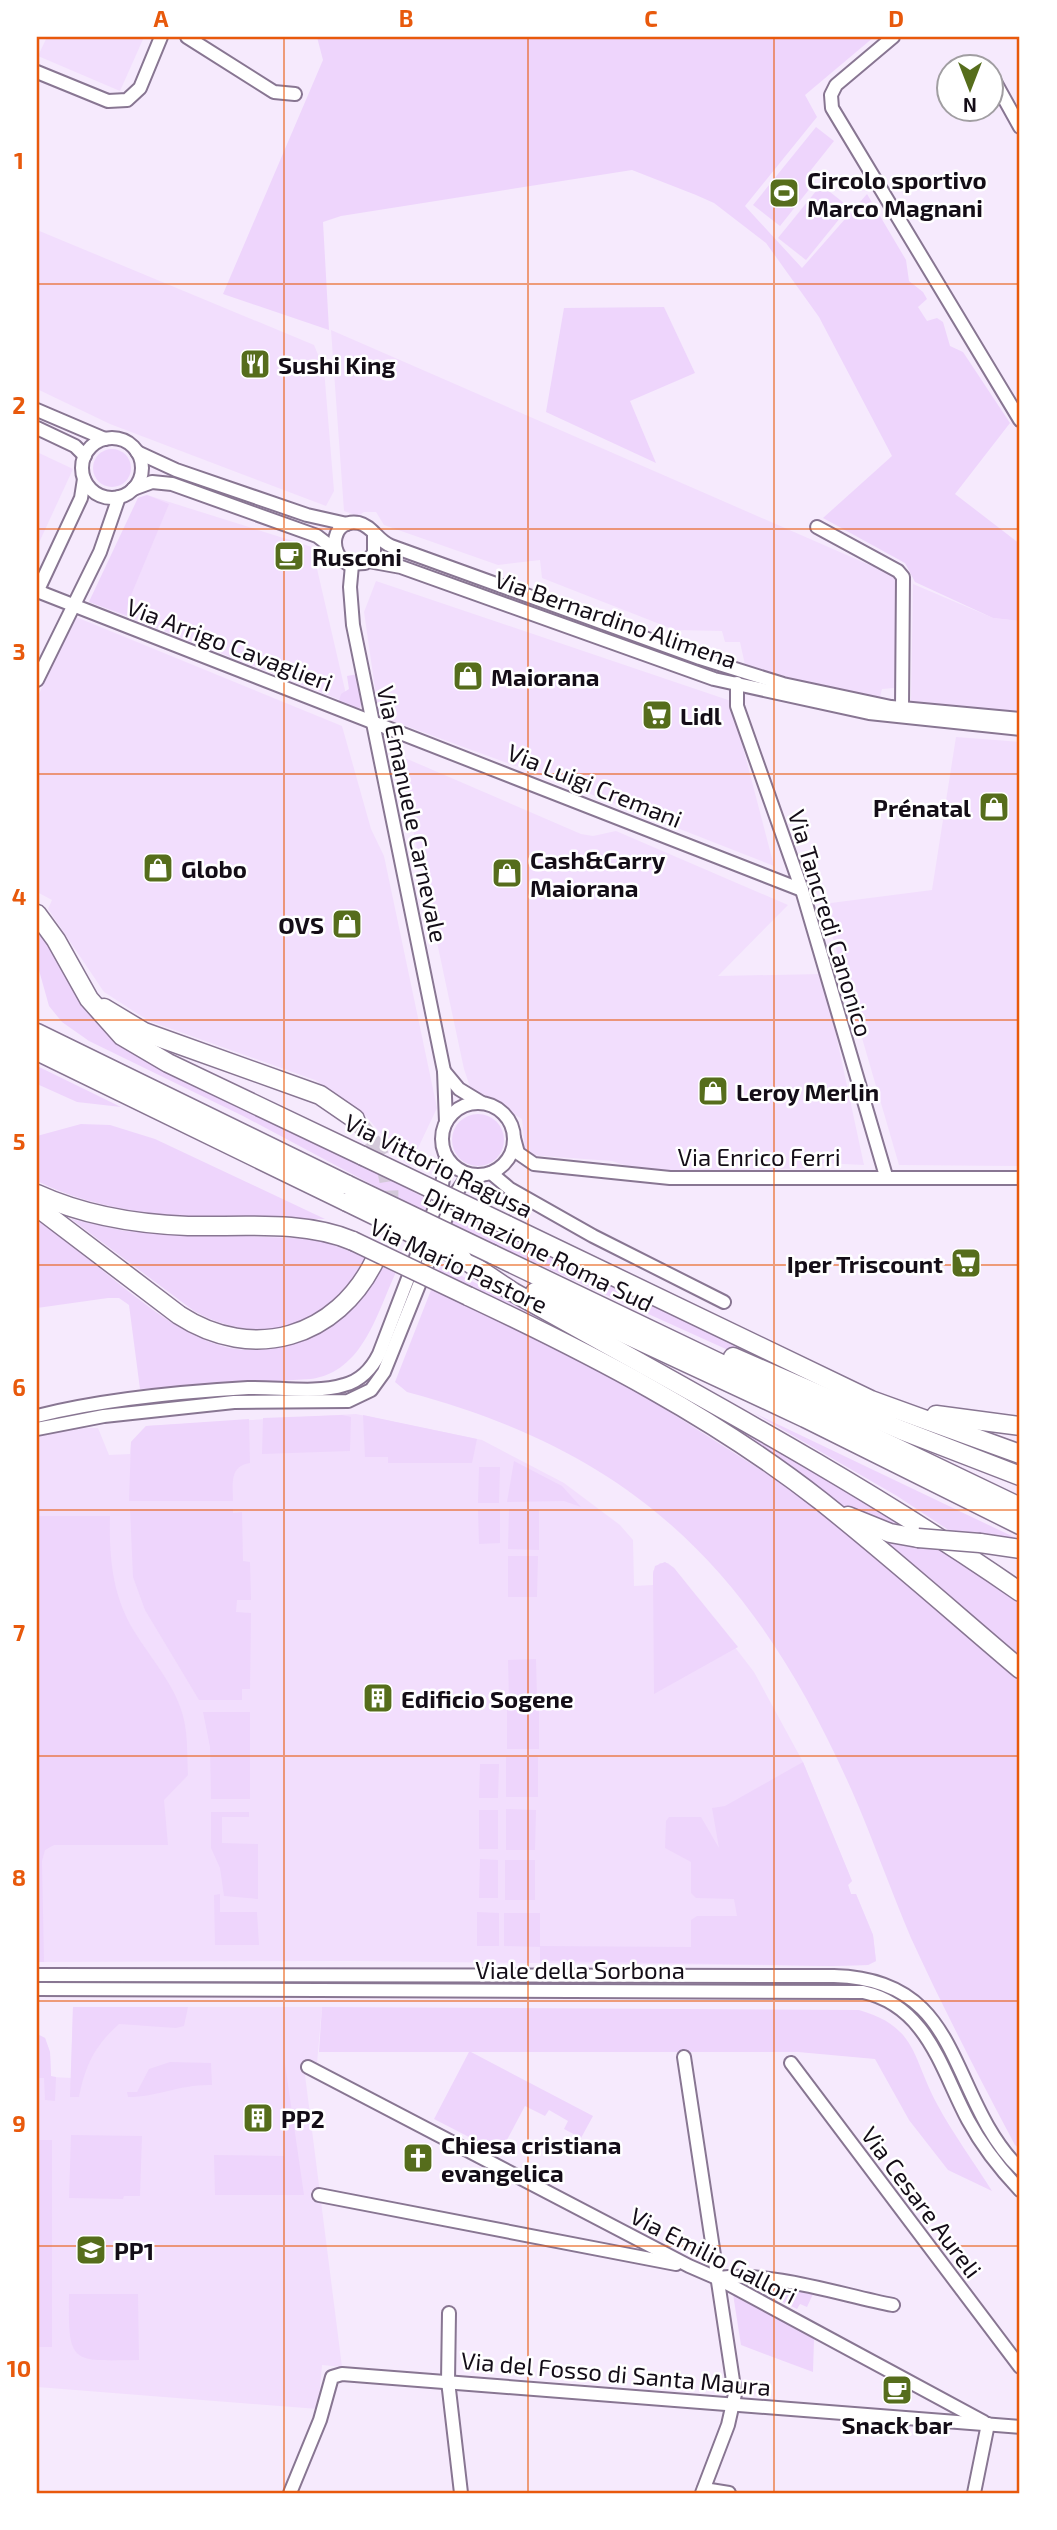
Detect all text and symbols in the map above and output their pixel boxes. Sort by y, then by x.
text: A [153,4,169,32]
text: B [399,4,413,32]
text: C [644,4,658,32]
text: D [888,4,904,32]
north arrow [934,52,1004,122]
text: N [963,94,977,117]
text: 1 [14,146,24,174]
place label: Circolo sportivo Marco Magnani [807,165,987,222]
sports icon: Circolo sportivo Marco Magnani [767,176,801,210]
restaurant icon: Sushi King [238,347,272,381]
place label: Sushi King [278,350,396,379]
text: 2 [12,391,26,419]
cafe icon: Rusconi [272,539,306,573]
place label: Rusconi [312,542,402,571]
street label: Via Bernardino Alimena [491,564,741,674]
street label: Via Arrigo Cavaglieri [123,591,337,697]
text: 3 [12,637,26,665]
shop icon: Maiorana [451,659,485,693]
place label: Maiorana [491,662,599,691]
street label: Via Emanuele Carnevale [372,683,454,945]
supermarket icon: Lidl [640,698,674,732]
place label: Lidl [680,701,722,730]
street label: Via Luigi Cremani [503,737,687,833]
shop icon: Prénatal [977,790,1011,824]
place label: Prénatal [873,793,971,822]
street label: Via Tancredi Canonico [783,806,879,1040]
place label: Cash&Carry Maiorana [530,845,666,902]
shop icon: Globo [141,851,175,885]
place label: Globo [181,854,247,883]
shop icon: Cash&Carry Maiorana [490,856,524,890]
text: 4 [12,882,26,910]
shop icon: OVS [330,907,364,941]
place label: OVS [278,910,324,939]
shop icon: Leroy Merlin [696,1074,730,1108]
place label: Leroy Merlin [736,1077,879,1106]
street label: Via Vittorio Ragusa [340,1107,538,1223]
text: 5 [13,1127,25,1155]
street label: Via Enrico Ferri [677,1142,841,1171]
street label: Diramazione Roma Sud [420,1181,658,1317]
street label: Via Mario Pastore [366,1211,552,1319]
supermarket icon: Iper Triscount [949,1246,983,1280]
place label: Iper Triscount [787,1249,943,1278]
text: 6 [12,1373,26,1401]
text: 7 [13,1618,25,1646]
building icon: Edificio Sogene [361,1681,395,1715]
place label: Edificio Sogene [401,1684,574,1713]
text: 8 [12,1863,26,1891]
street label: Viale della Sorbona [475,1955,685,1984]
building icon: PP2 [241,2101,275,2135]
place label: PP2 [281,2104,325,2133]
text: 9 [12,2109,26,2137]
street label: Via Cesare Aureli [856,2121,988,2283]
place label: Chiesa cristiana evangelica [441,2130,621,2187]
church icon: Chiesa cristiana evangelica [401,2141,435,2175]
street label: Via Emilio Gallori [626,2200,802,2310]
school or university icon: PP1 [74,2233,108,2267]
place label: PP1 [114,2236,154,2265]
street label: Via del Fosso di Santa Maura [460,2345,772,2401]
text: 10 [7,2354,31,2382]
cafe icon: Snack bar [880,2373,914,2407]
place label: Snack bar [841,2410,953,2439]

